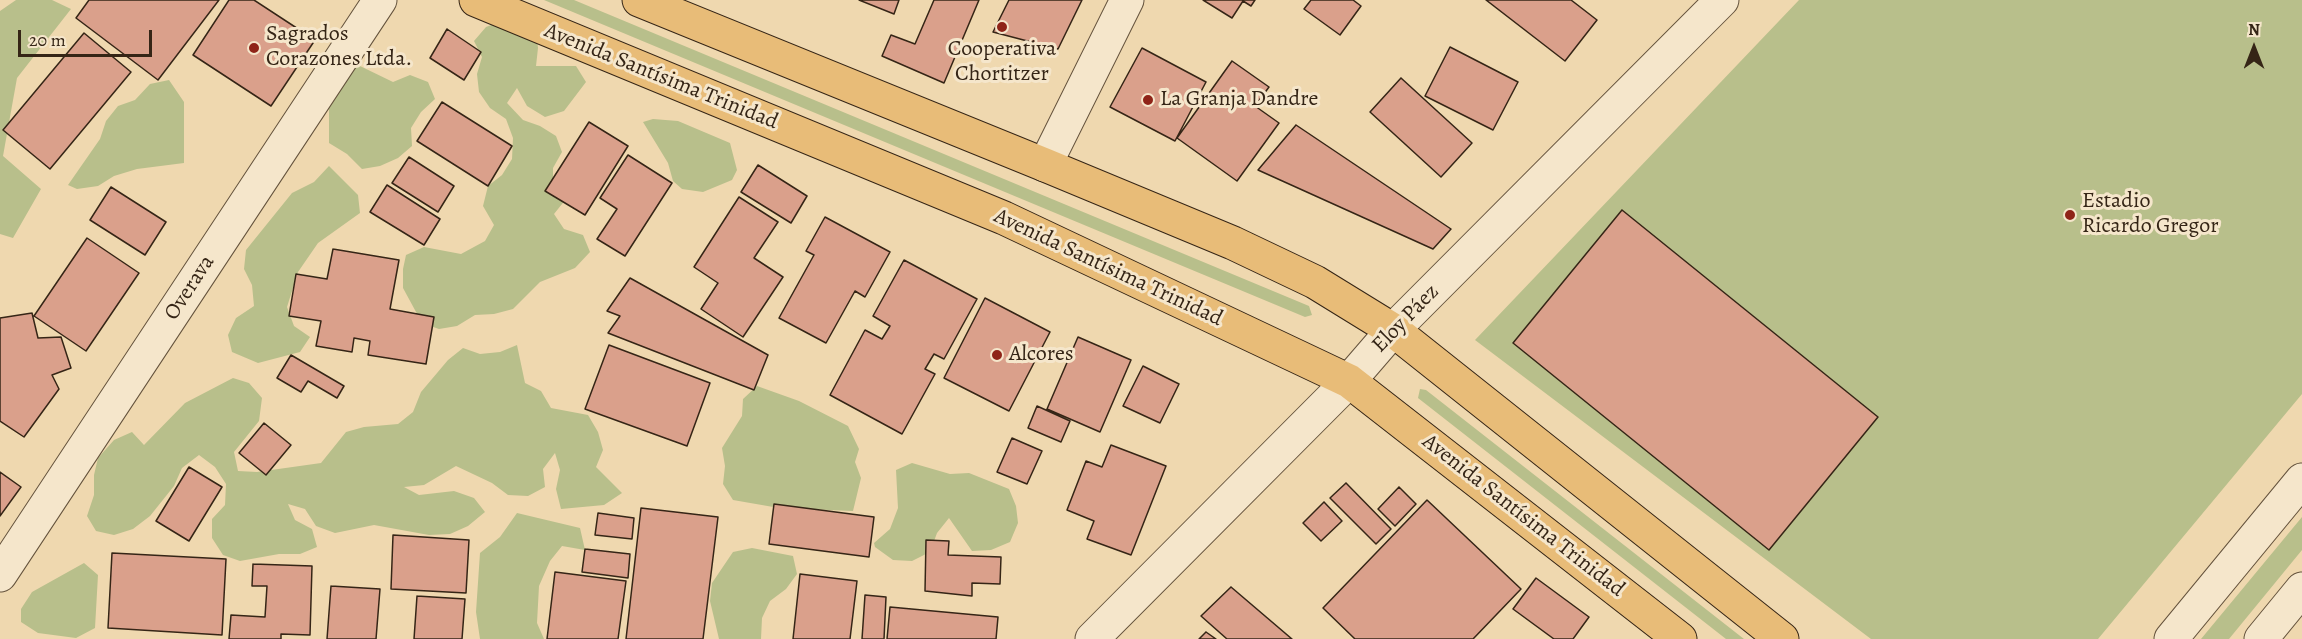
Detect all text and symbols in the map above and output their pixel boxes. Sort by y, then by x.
scale bar [21,18,154,56]
street label: Avenida Santísima Trinidad [540,18,782,136]
north arrow [2224,18,2284,78]
text: N [2248,19,2260,41]
marker: Cooperativa Chortitzer [995,20,1009,34]
place label: Sagrados Corazones Ltda. [266,22,412,74]
text: 20 m [29,28,66,52]
place label: Cooperativa Chortitzer [948,37,1056,88]
marker: Sagrados Corazones Ltda. [247,41,261,55]
place label: La Granja Dandre [1160,87,1318,113]
marker: La Granja Dandre [1141,93,1155,107]
place label: Estadio Ricardo Gregor [2082,189,2219,240]
street label: Avenida Santísima Trinidad [989,203,1227,333]
marker: Estadio Ricardo Gregor [2063,208,2077,222]
street label: Overava [159,250,221,326]
street label: Eloy Páez [1367,279,1445,359]
place label: Alcores [1009,342,1074,368]
marker: Alcores [990,348,1004,362]
street label: Avenida Santísima Trinidad [1417,429,1629,603]

